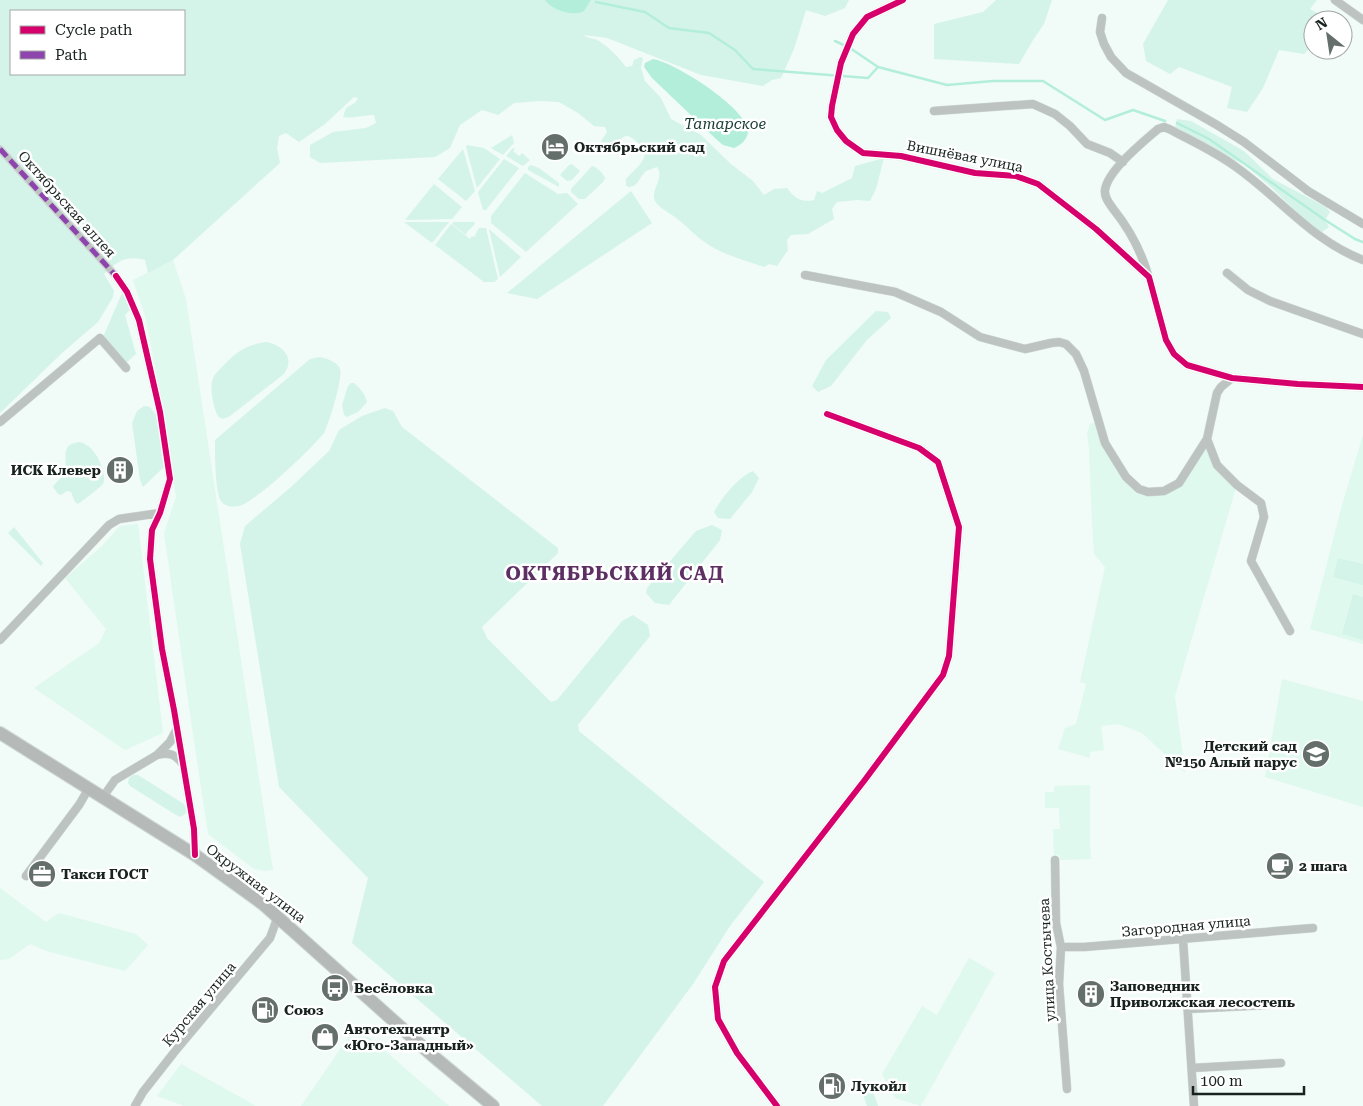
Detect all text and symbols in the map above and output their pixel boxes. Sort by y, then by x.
legend [10,10,185,75]
north arrow [1303,10,1353,60]
text: N [1313,14,1330,33]
text: Cycle path [55,21,133,39]
text: Path [55,46,88,64]
water label: Татарское [684,115,767,133]
hotel icon: Октябрьский сад [540,132,570,162]
street label: Вишнёвая улица [906,137,1025,175]
place label: Октябрьский сад [574,139,705,155]
street label: Октябрьская аллея [15,148,119,260]
building icon: ИСК Клевер [105,455,135,485]
place label: ИСК Клевер [11,462,101,478]
district label: ОКТЯБРЬСКИЙ САД [506,562,724,585]
place label: Детский сад №150 Алый парус [1165,738,1297,770]
school or university icon: Детский сад №150 Алый парус [1301,739,1331,769]
street label: Окружная улица [203,840,309,926]
cafe icon: 2 шага [1265,851,1295,881]
place label: 2 шага [1299,858,1348,874]
office icon: Такси ГОСТ [27,859,57,889]
place label: Такси ГОСТ [61,866,149,882]
street label: улица Костычева [1036,897,1058,1022]
street label: Загородная улица [1121,912,1252,940]
street label: Курская улица [159,958,239,1049]
bus stop icon: Весёловка [320,973,350,1003]
place label: Заповедник Приволжская лесостепь [1110,978,1296,1010]
building icon: Заповедник Приволжская лесостепь [1076,979,1106,1009]
place label: Весёловка [354,980,433,996]
fuel station icon: Союз [250,995,280,1025]
place label: Союз [284,1002,324,1018]
place label: Автотехцентр «Юго-Западный» [344,1021,474,1053]
shop icon: Автотехцентр «Юго-Западный» [310,1022,340,1052]
scale bar [1193,1064,1304,1096]
fuel station icon: Лукойл [817,1071,847,1101]
text: 100 m [1200,1072,1243,1090]
place label: Лукойл [851,1078,907,1094]

